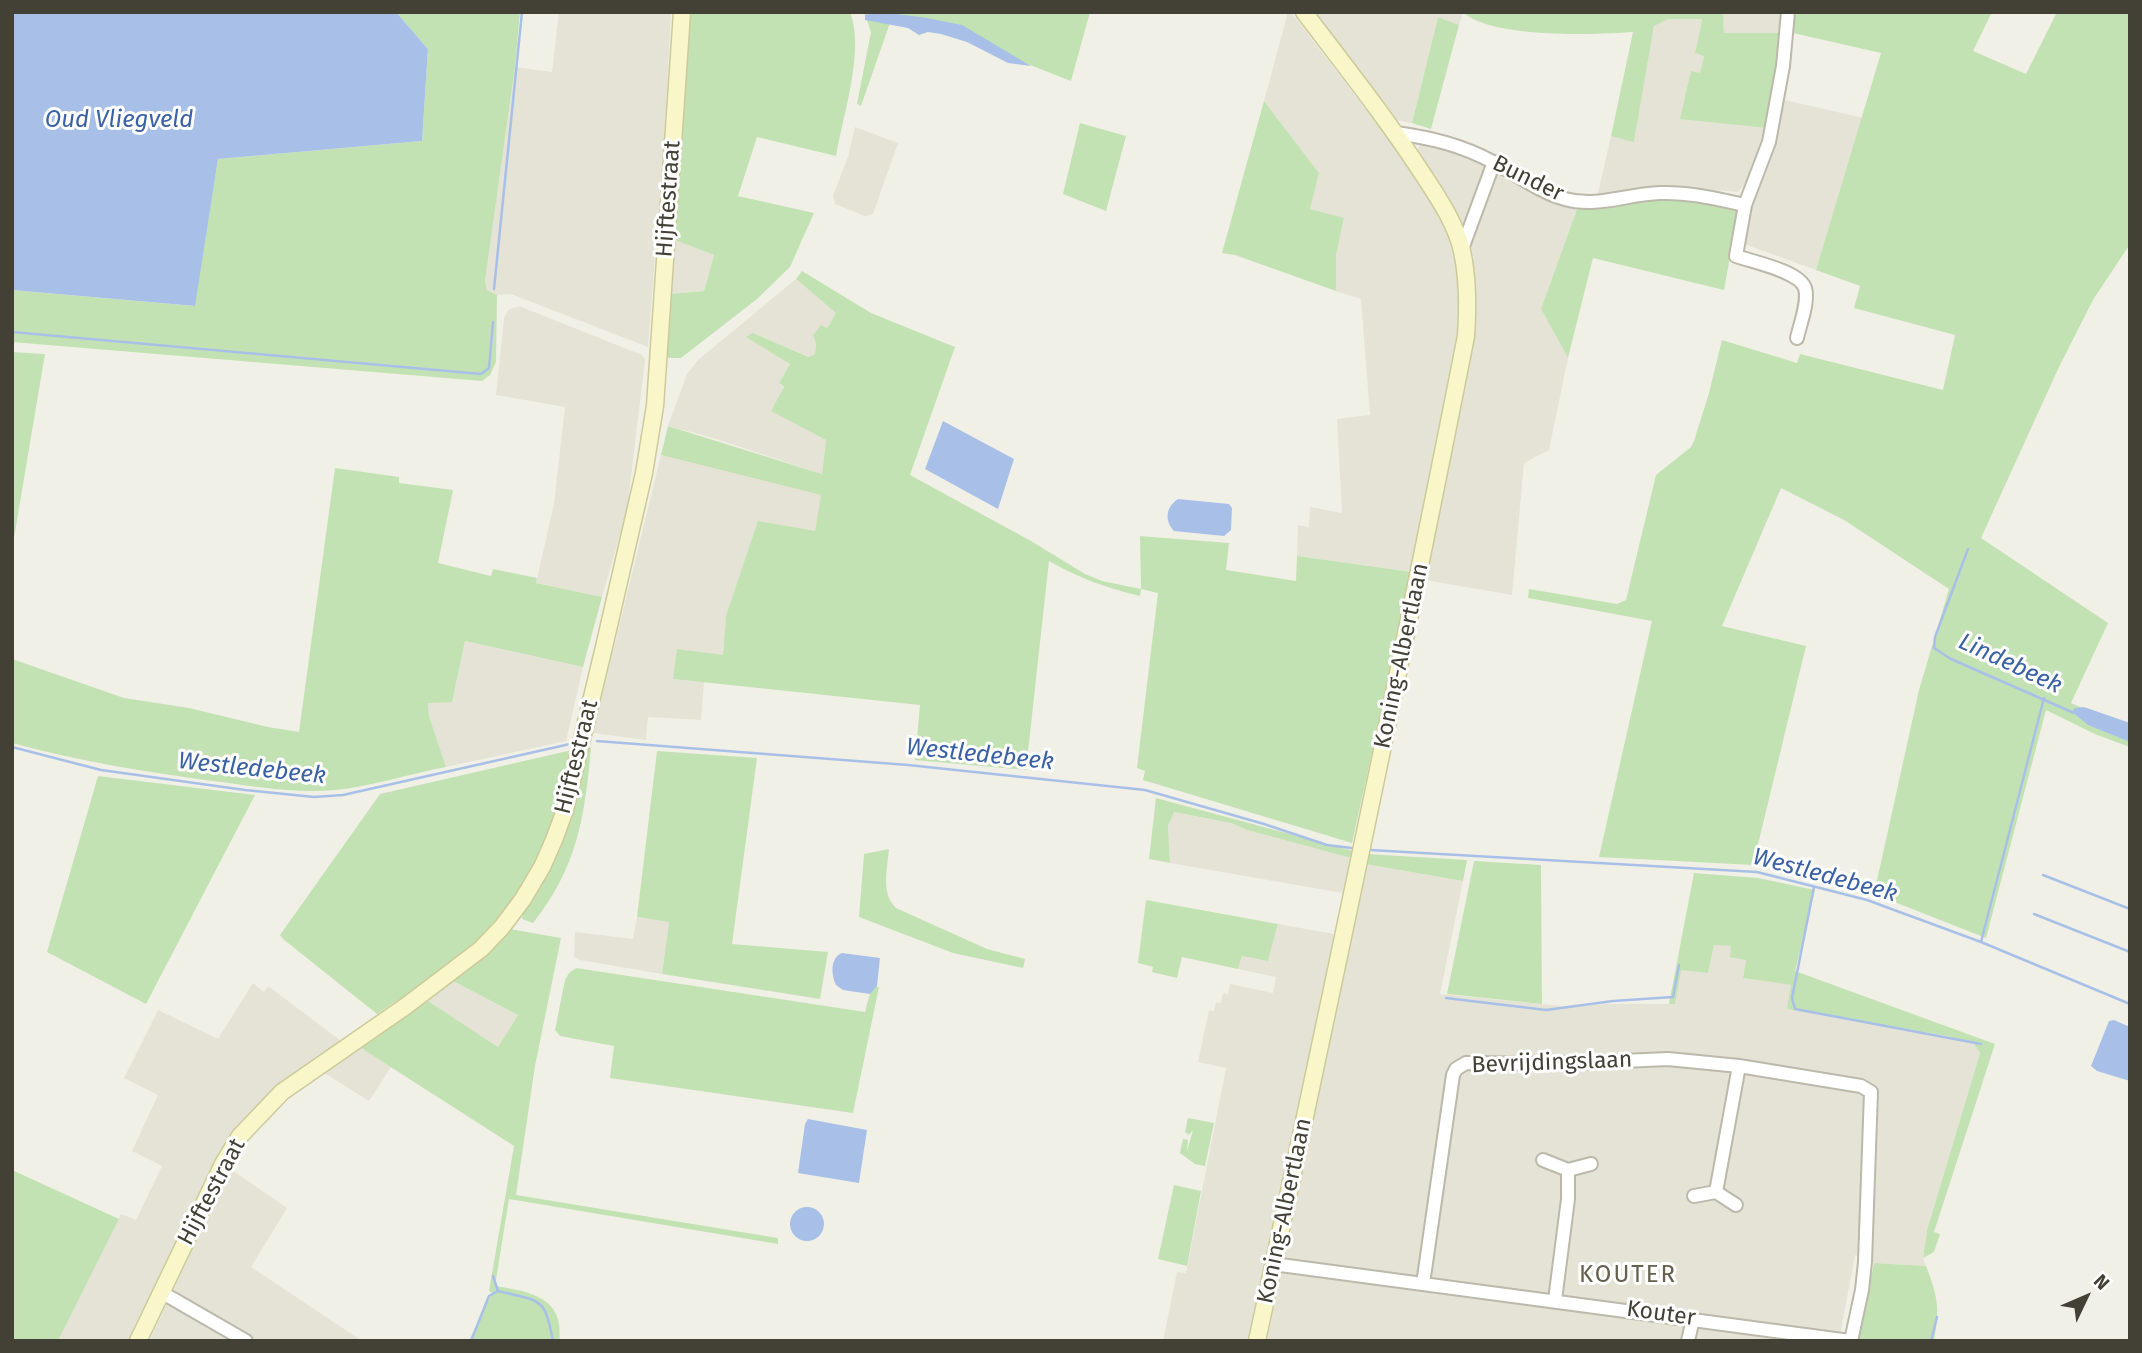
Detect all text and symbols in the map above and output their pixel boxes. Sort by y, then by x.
water label: Oud Vliegveld [45,106,193,134]
street label: Hijftestraat [651,140,687,258]
street label: Bunder [1488,150,1568,208]
street label: Koning-Albertlaan [1369,561,1435,751]
water label: Lindebeek [1954,628,2066,700]
street label: Hijftestraat [549,697,605,817]
water label: Westledebeek [905,733,1055,777]
water label: Westledebeek [177,747,327,791]
water label: Westledebeek [1750,843,1900,909]
street label: Bevrijdingslaan [1471,1046,1633,1080]
street label: Koning-Albertlaan [1252,1116,1318,1306]
street label: Hijftestraat [172,1134,252,1250]
district label: KOUTER [1580,1261,1676,1289]
north arrow [2051,1262,2121,1332]
text: N [2089,1270,2114,1295]
street label: Kouter [1625,1296,1697,1332]

